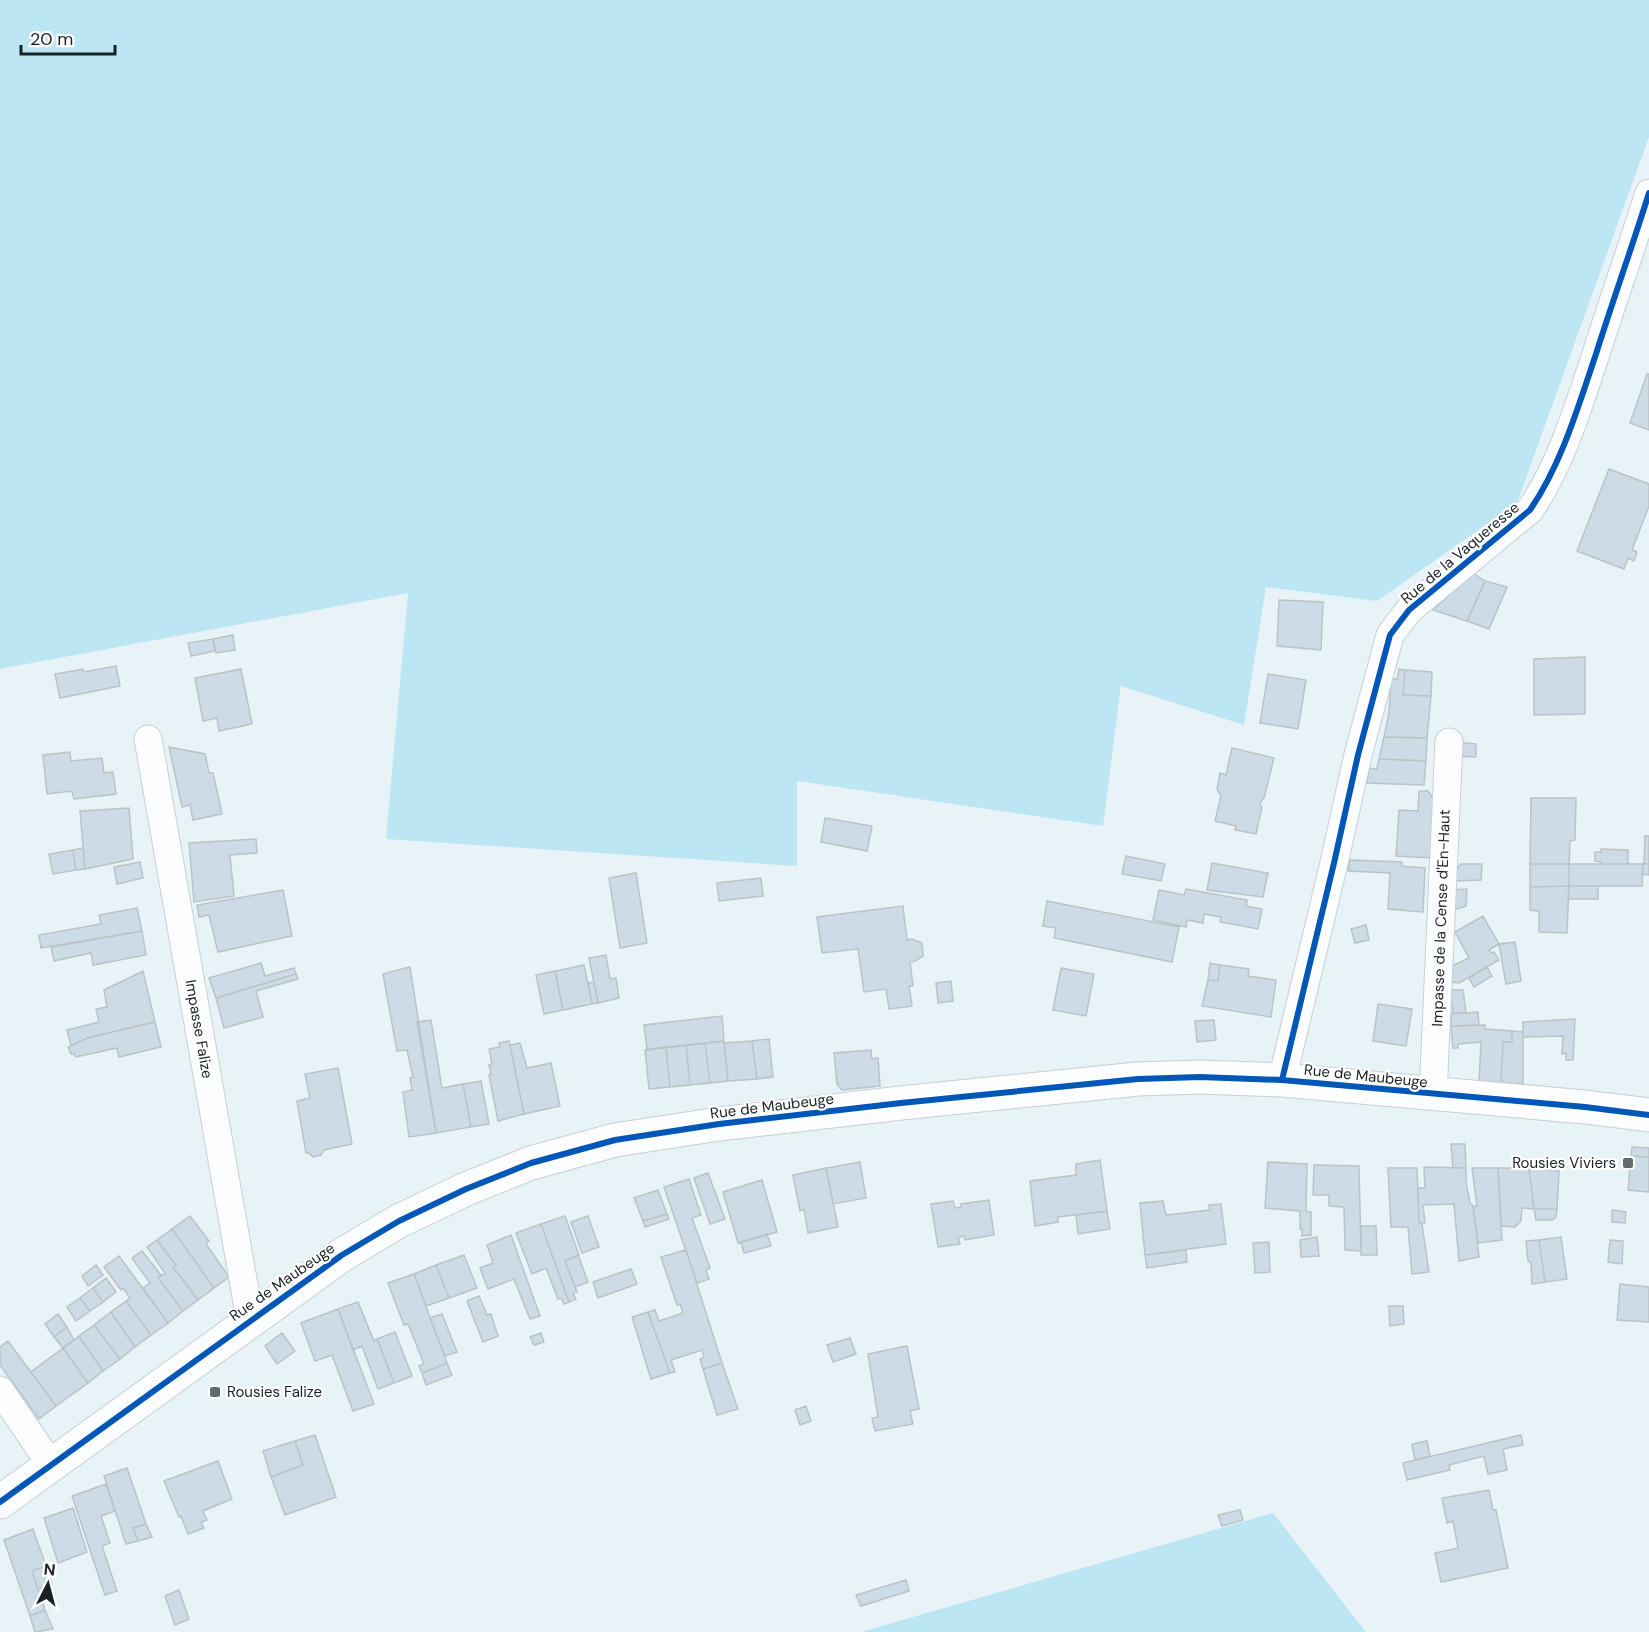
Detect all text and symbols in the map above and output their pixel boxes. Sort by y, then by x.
scale bar [21,18,116,56]
text: 20 m [30,27,73,51]
street label: Rue de la Vaqueresse [1397,498,1523,608]
street label: Impasse de la Cense d'En-Haut [1427,809,1455,1027]
street label: Impasse Falize [180,978,218,1080]
street label: Rue de Maubeuge [1303,1060,1429,1092]
street label: Rue de Maubeuge [709,1088,835,1124]
place label: Rousies Viviers [1512,1153,1616,1173]
marker: Rousies Viviers [1621,1156,1635,1170]
street label: Rue de Maubeuge [225,1238,339,1326]
place label: Rousies Falize [227,1382,322,1402]
marker: Rousies Falize [208,1385,222,1399]
north arrow [18,1554,78,1614]
text: N [43,1559,56,1581]

